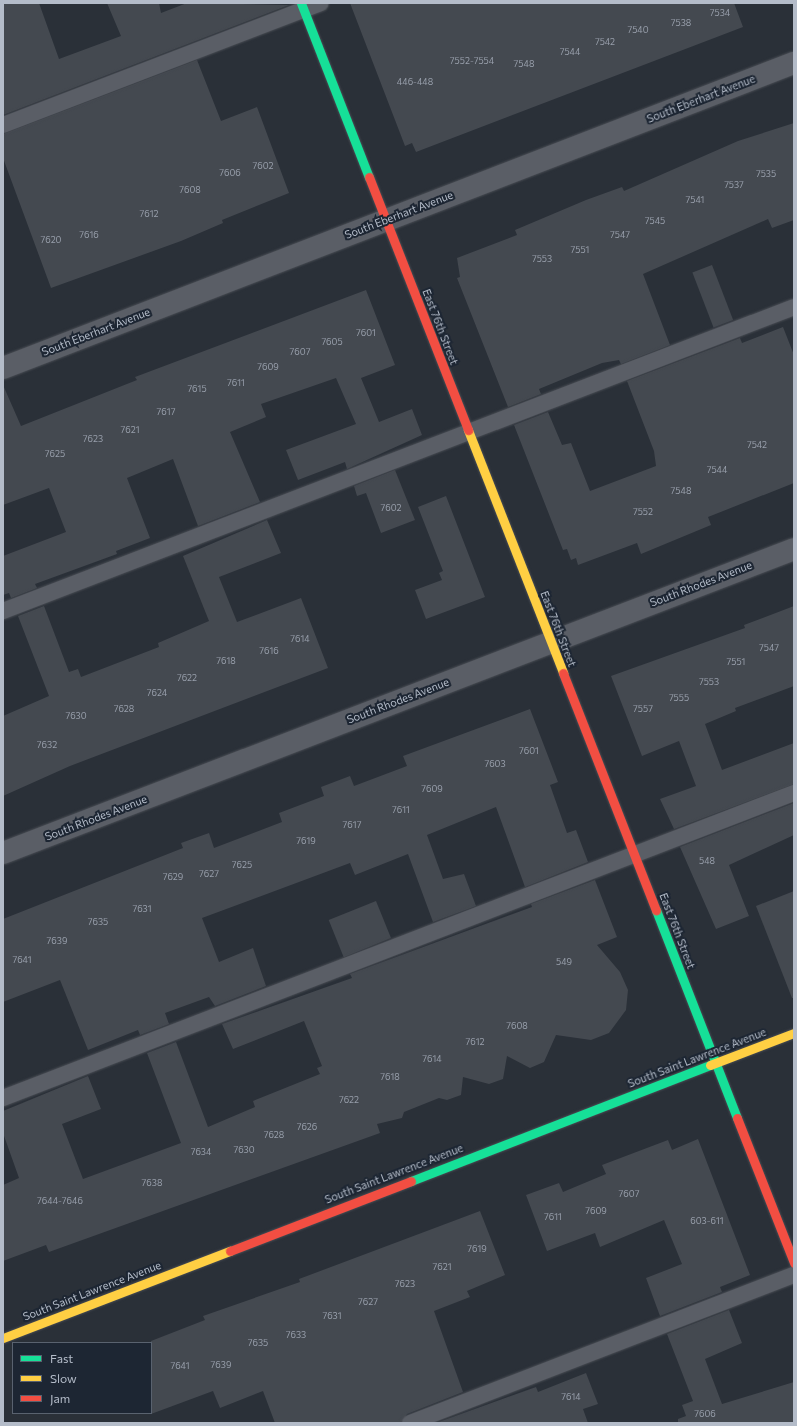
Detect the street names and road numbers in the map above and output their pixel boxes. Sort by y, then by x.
street label: South Eberhart Avenue [645,72,757,126]
street label: South Eberhart Avenue [343,188,455,242]
street label: East 76th Street [419,287,461,367]
street label: South Eberhart Avenue [40,305,152,359]
street label: South Rhodes Avenue [648,558,754,610]
street label: East 76th Street [537,589,579,669]
street label: South Rhodes Avenue [345,675,451,727]
street label: South Rhodes Avenue [43,792,149,844]
street label: East 76th Street [656,891,698,971]
street label: South Saint Lawrence Avenue [626,1025,768,1091]
street label: South Saint Lawrence Avenue [323,1141,465,1207]
street label: South Saint Lawrence Avenue [21,1258,163,1324]

